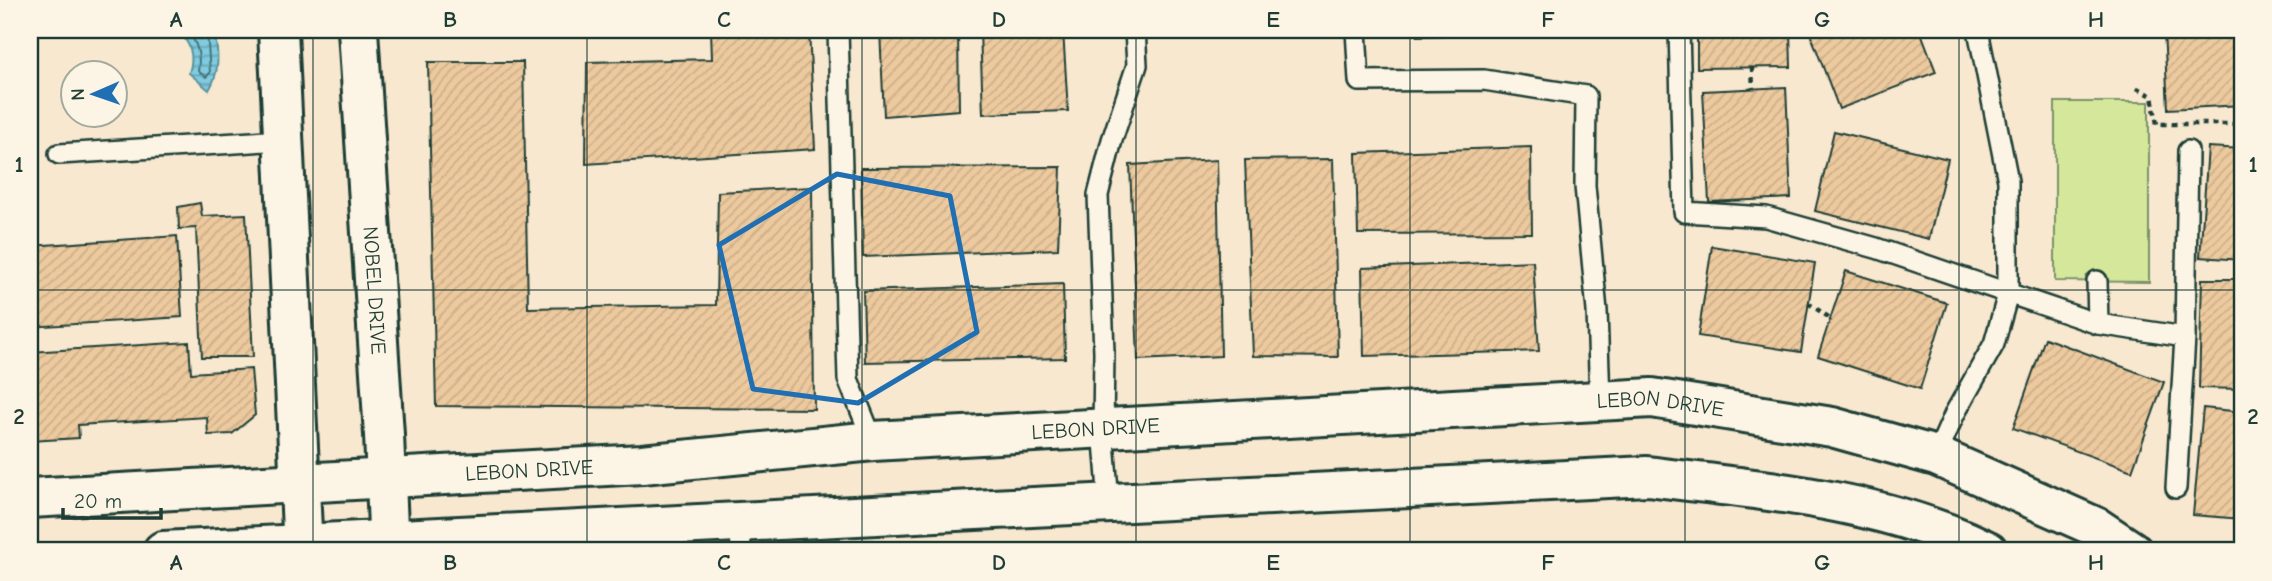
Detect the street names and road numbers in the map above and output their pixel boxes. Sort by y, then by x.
street label: NOBEL DRIVE [359,226,391,355]
street label: LEBON DRIVE [1596,385,1726,421]
street label: LEBON DRIVE [1031,413,1160,444]
street label: LEBON DRIVE [464,455,594,486]

